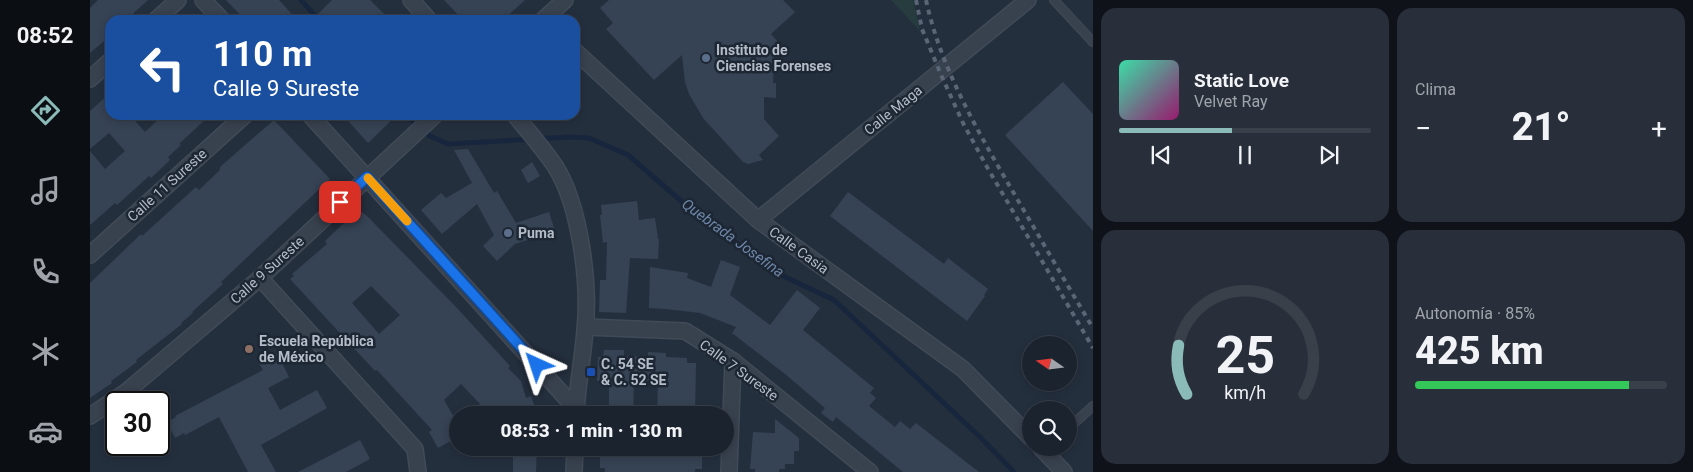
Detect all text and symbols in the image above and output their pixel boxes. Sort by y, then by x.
text: 08:52 [17,23,73,48]
text: 110 m [213,34,312,75]
icon: left [130,35,195,100]
place label: Instituto de Ciencias Forenses [716,42,831,74]
marker: Instituto de Ciencias Forenses [700,52,712,64]
text: Static Love [1194,69,1289,92]
text: Calle 9 Sureste [213,76,359,101]
text: Clima [1415,80,1456,99]
street label: Calle Maga [861,82,925,138]
text: Velvet Ray [1194,92,1268,111]
icon: directions [28,93,63,128]
text: 21° [1512,105,1570,149]
text: − [1415,112,1431,145]
text: + [1651,112,1667,145]
icon: previous [1147,141,1175,169]
icon: pause [1231,141,1259,169]
icon: next [1315,141,1343,169]
street label: Calle 11 Sureste [124,145,210,225]
icon: music [28,173,63,208]
pin [319,181,361,223]
icon: arrive [326,188,354,216]
water label: Quebrada Josefina [678,195,788,281]
street label: Calle Casia [766,223,832,277]
place label: Puma [518,225,555,241]
marker: Puma [502,227,514,239]
street label: Calle 9 Sureste [227,233,307,307]
icon: phone [28,254,63,289]
text: Autonomía · 85% [1415,304,1535,323]
text: 25 [1215,325,1275,386]
text: 425 km [1415,329,1544,373]
place label: Escuela República de México [259,333,374,365]
icon: climate [28,334,63,369]
street label: Calle 7 Sureste [697,336,781,404]
north arrow [1022,336,1078,391]
map controls [1022,336,1077,456]
position arrow [510,338,562,390]
marker: Escuela República de México [243,343,255,355]
place label: C. 54 SE & C. 52 SE [601,356,667,388]
marker: C. 54 SE & C. 52 SE [585,366,597,378]
text: km/h [1224,382,1266,403]
speed limit sign: 30 [105,391,170,456]
button: search [1022,401,1077,456]
icon: car [28,414,63,449]
text: 08:53 · 1 min · 130 m [500,419,683,442]

